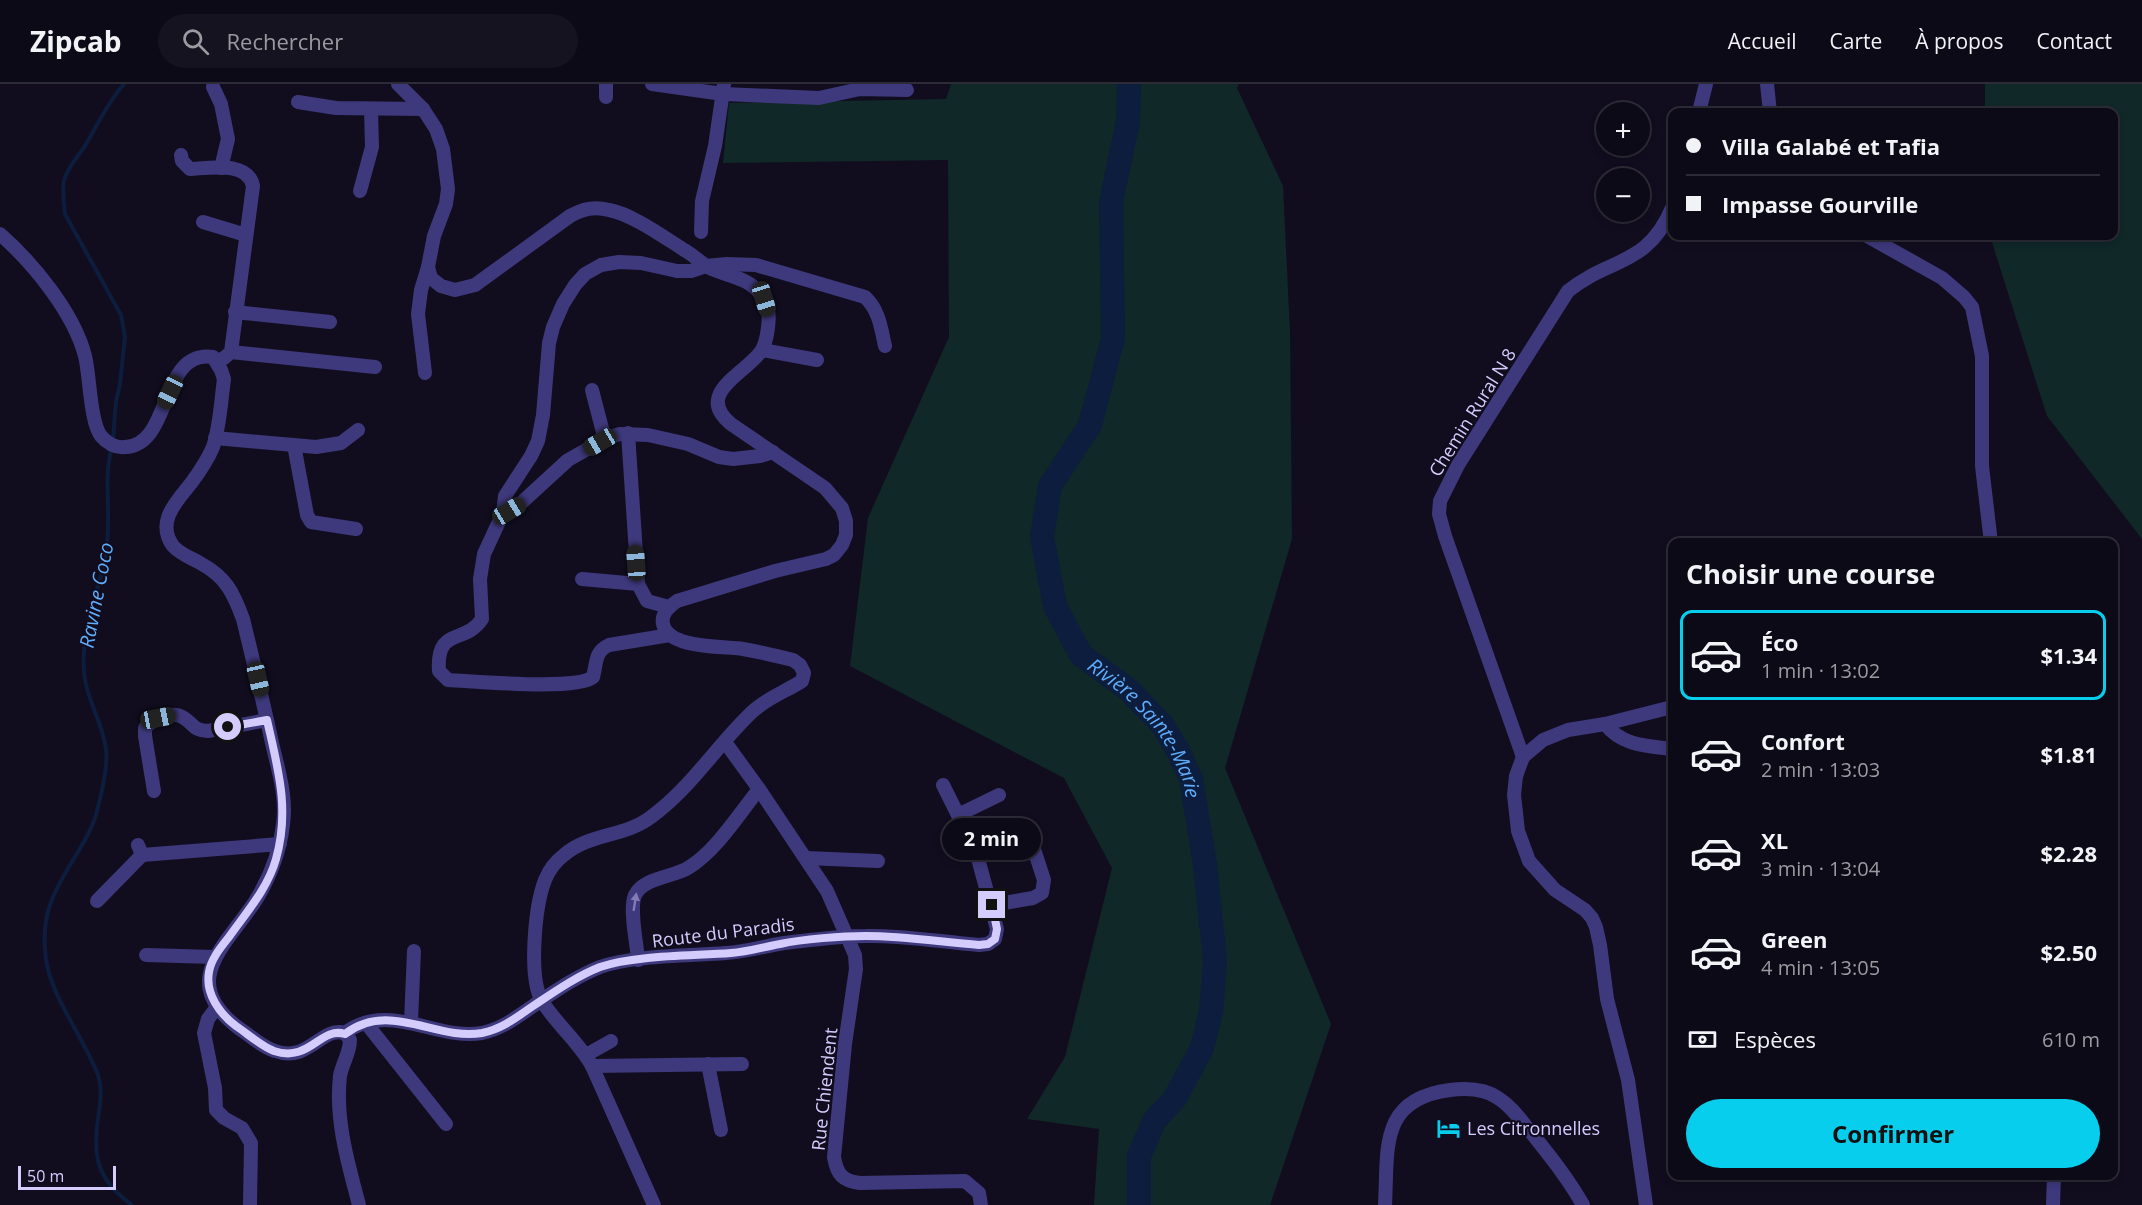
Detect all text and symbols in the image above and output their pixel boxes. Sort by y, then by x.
search box [158,14,578,68]
text: Zipcab [30,22,122,60]
icon: search [179,25,212,58]
text: Rechercher [227,26,343,56]
text: Accueil [1728,27,1796,55]
text: Carte [1829,27,1882,55]
text: À propos [1915,27,2004,55]
text: Contact [2037,27,2112,55]
map controls [1596,102,1650,222]
button: + [1596,102,1650,156]
text: Villa Galabé et Tafia [1722,131,1940,161]
button: − [1596,168,1650,222]
text: Impasse Gourville [1722,189,1918,219]
car [750,279,778,319]
street label: Chemin Rural N 8 [1423,343,1521,481]
car [154,372,186,412]
car [580,425,620,459]
car [489,494,529,528]
water label: Ravine Coco [73,540,119,650]
car [626,544,646,582]
text: Choisir une course [1686,555,1935,592]
text: Éco [1761,627,1798,657]
icon: car [1689,628,1743,682]
text: $1.34 [2040,640,2097,670]
water label: Rivière Sainte-Marie [1083,651,1207,800]
text: 1 min · 13:02 [1761,657,1880,684]
car [245,659,271,699]
car [139,706,177,730]
route start [214,713,241,740]
text: Confort [1761,726,1845,756]
icon: car [1689,727,1743,781]
text: $1.81 [2040,739,2097,769]
text: 2 min · 13:03 [1761,756,1880,783]
callout: 2 min [942,818,1042,860]
text: 2 min [964,825,1019,852]
text: XL [1761,825,1788,855]
icon: car [1689,826,1743,880]
text: $2.28 [2040,838,2097,868]
text: 3 min · 13:04 [1761,855,1880,882]
route end [978,891,1005,918]
one-way arrow [631,892,640,911]
street label: Route du Paradis [650,911,796,953]
text: Green [1761,924,1827,954]
icon: car [1689,925,1743,979]
text: $2.50 [2040,937,2097,967]
text: 4 min · 13:05 [1761,954,1880,981]
icon: cash [1686,1023,1719,1056]
text: Espèces [1734,1024,1816,1054]
street label: Rue Chiendent [806,1026,842,1152]
text: 610 m [2042,1026,2100,1053]
button: Confirmer [1686,1099,2100,1168]
hotel icon: Les Citronnelles [1436,1115,1462,1141]
place label: Les Citronnelles [1467,1116,1600,1140]
scale bar [18,1163,116,1190]
text: 50 m [27,1165,64,1187]

